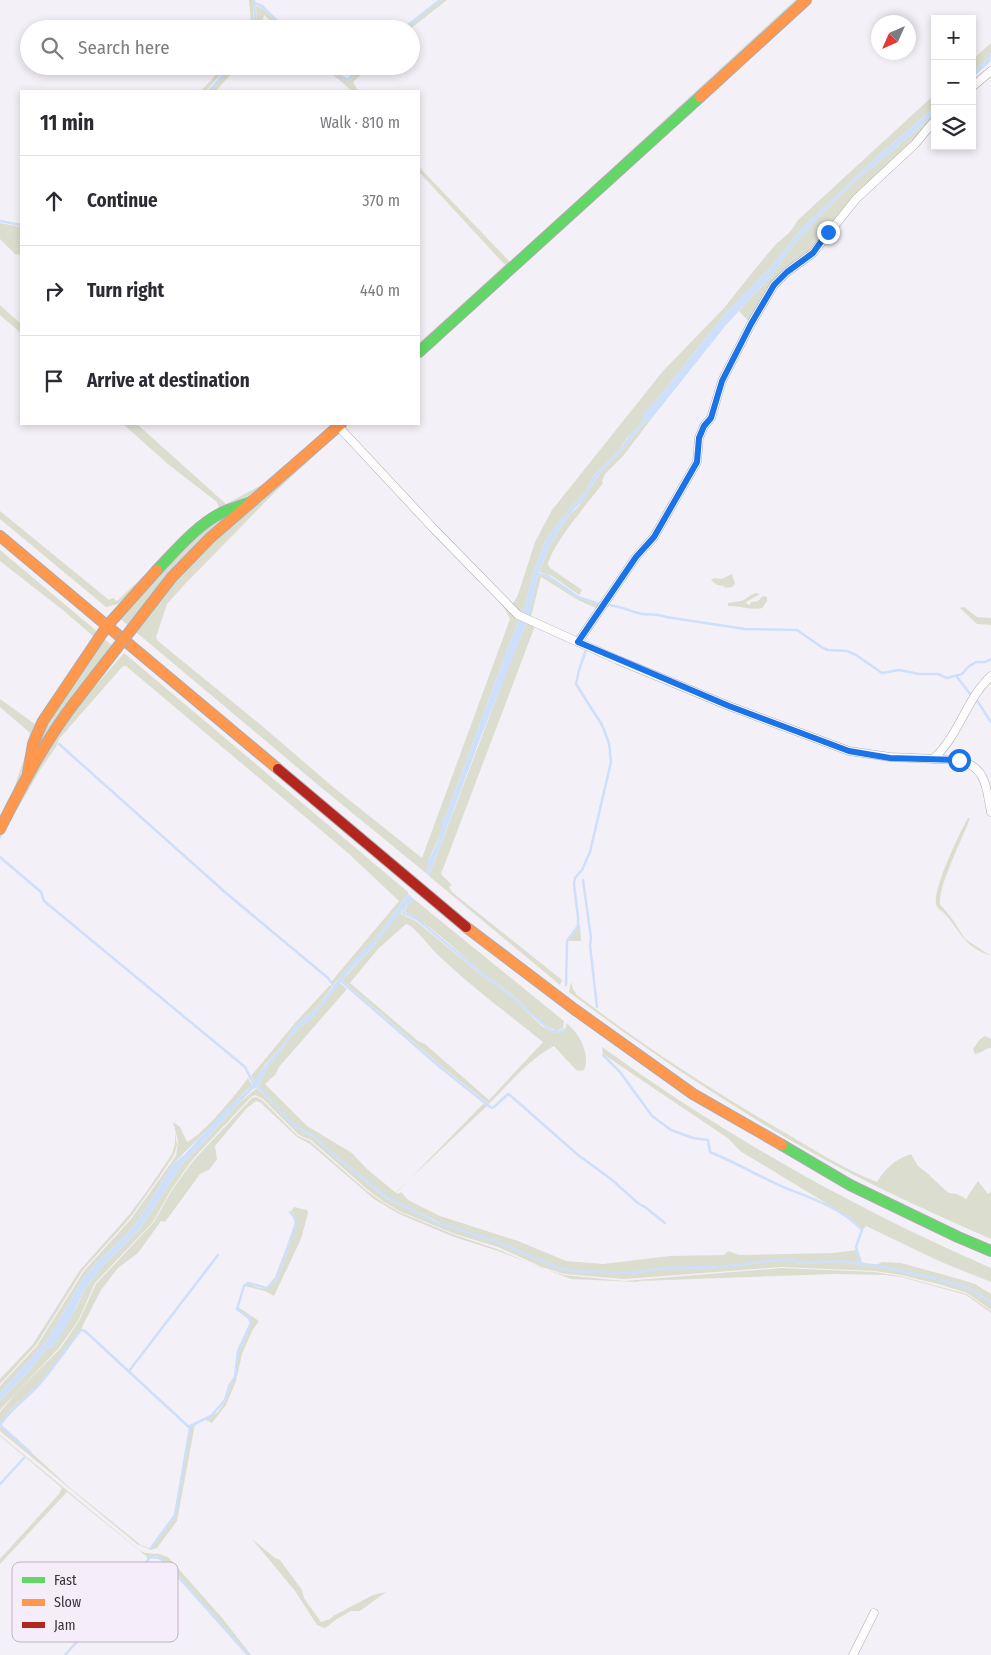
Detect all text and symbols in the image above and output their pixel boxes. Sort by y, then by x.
north arrow [871,15,916,60]
map controls [931,15,976,150]
button: + [931,15,976,60]
search box [20,20,420,75]
icon: search [38,34,66,62]
text: Search here [78,36,170,59]
button: − [931,60,976,105]
button: layers [931,105,976,150]
text: 11 min [40,110,94,136]
text: Walk · 810 m [320,113,400,132]
icon: ahead [40,187,68,215]
text: Continue [87,189,158,212]
text: 370 m [362,191,400,210]
route end [817,221,840,244]
icon: right [40,277,68,305]
text: Turn right [87,279,164,302]
text: 440 m [360,281,400,300]
icon: arrive [40,367,68,395]
text: Arrive at destination [87,369,250,392]
route start [948,749,971,772]
legend [12,1562,178,1642]
text: Fast [54,1572,77,1589]
text: Slow [54,1594,81,1611]
text: Jam [54,1617,75,1634]

